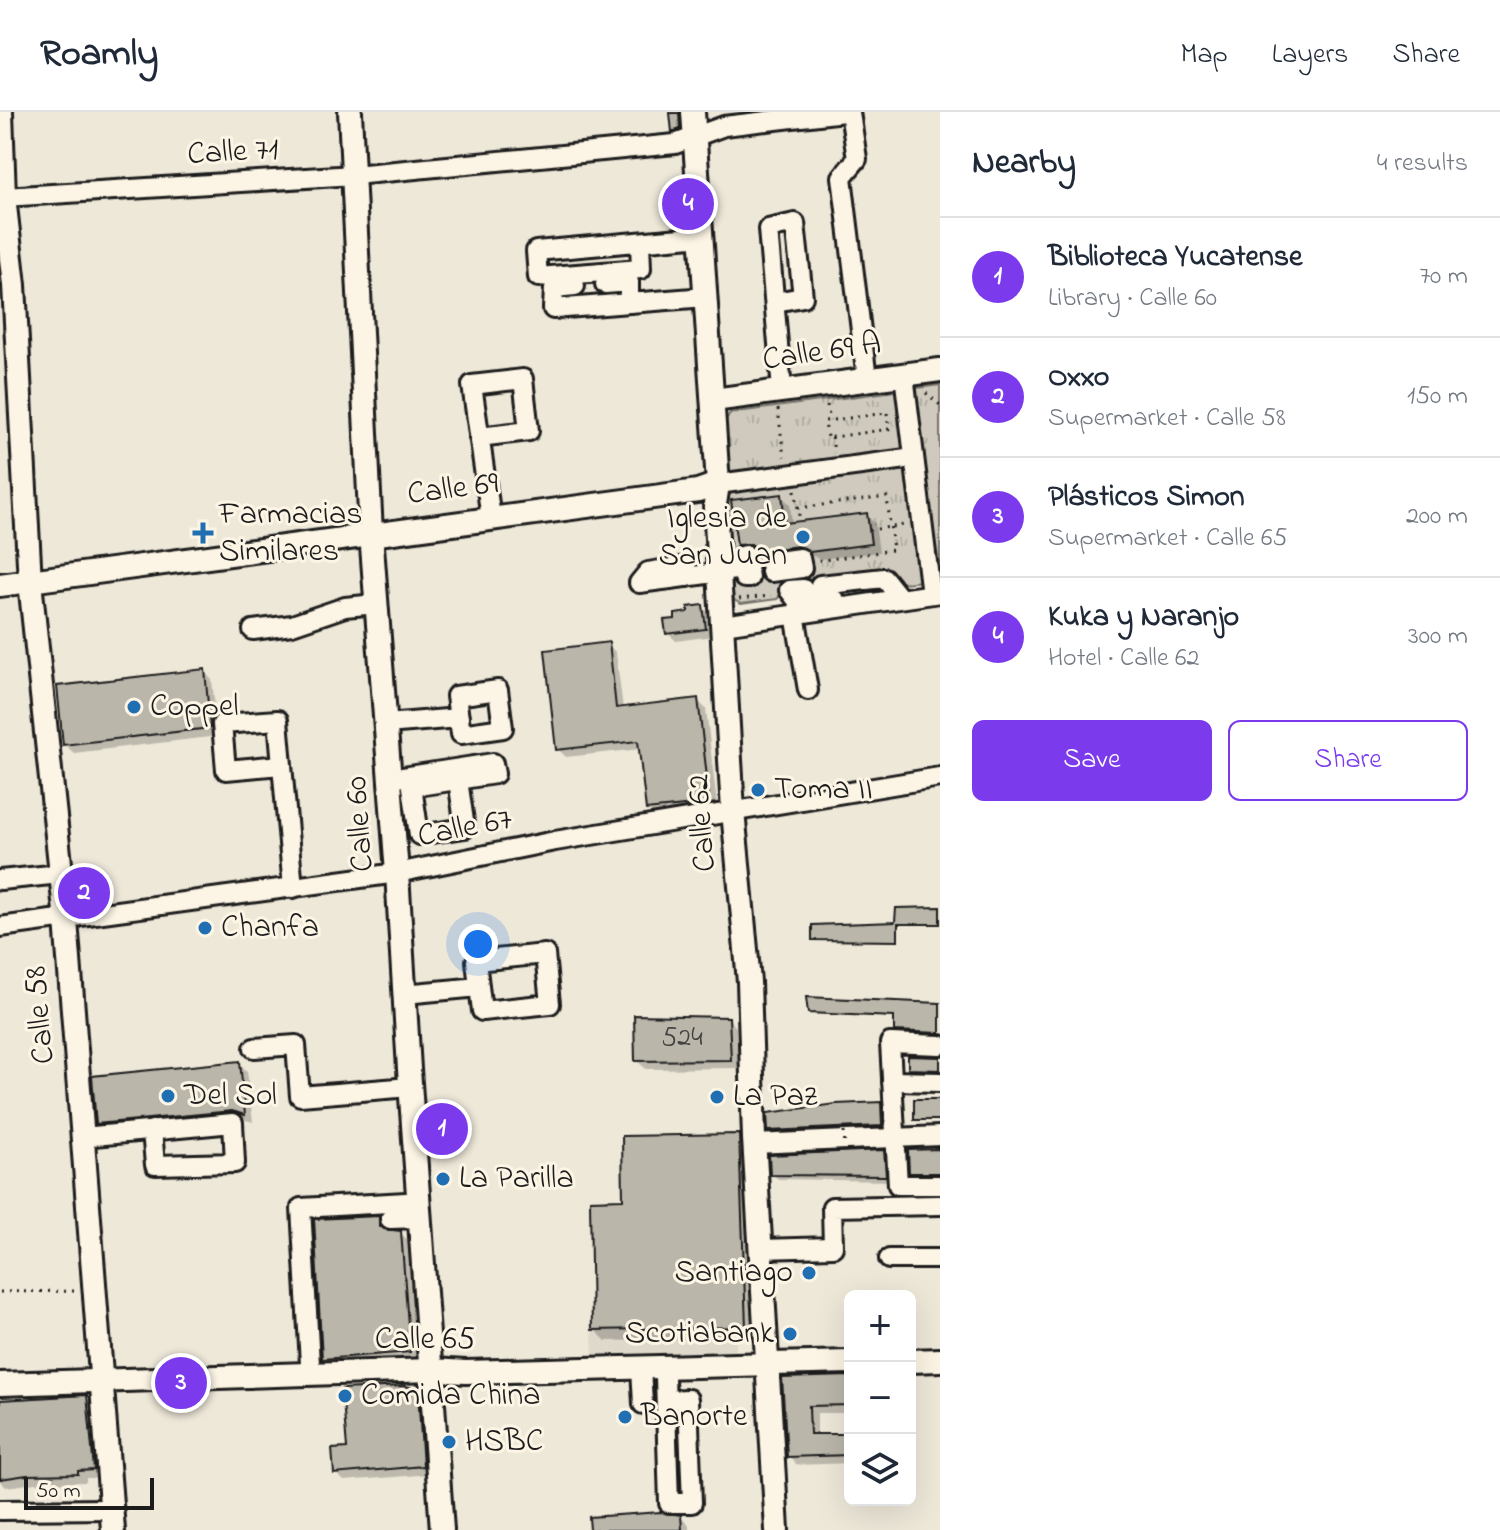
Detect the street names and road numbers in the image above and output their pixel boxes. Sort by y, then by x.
street label: Calle 71 [186,127,280,179]
street label: Calle 69 A [760,321,884,385]
street label: Calle 69 [405,461,502,519]
street label: Calle 62 [676,772,730,873]
street label: Calle 60 [334,775,388,873]
street label: Calle 67 [414,797,516,861]
street label: Calle 58 [13,964,69,1066]
street label: Calle 65 [375,1317,475,1364]

